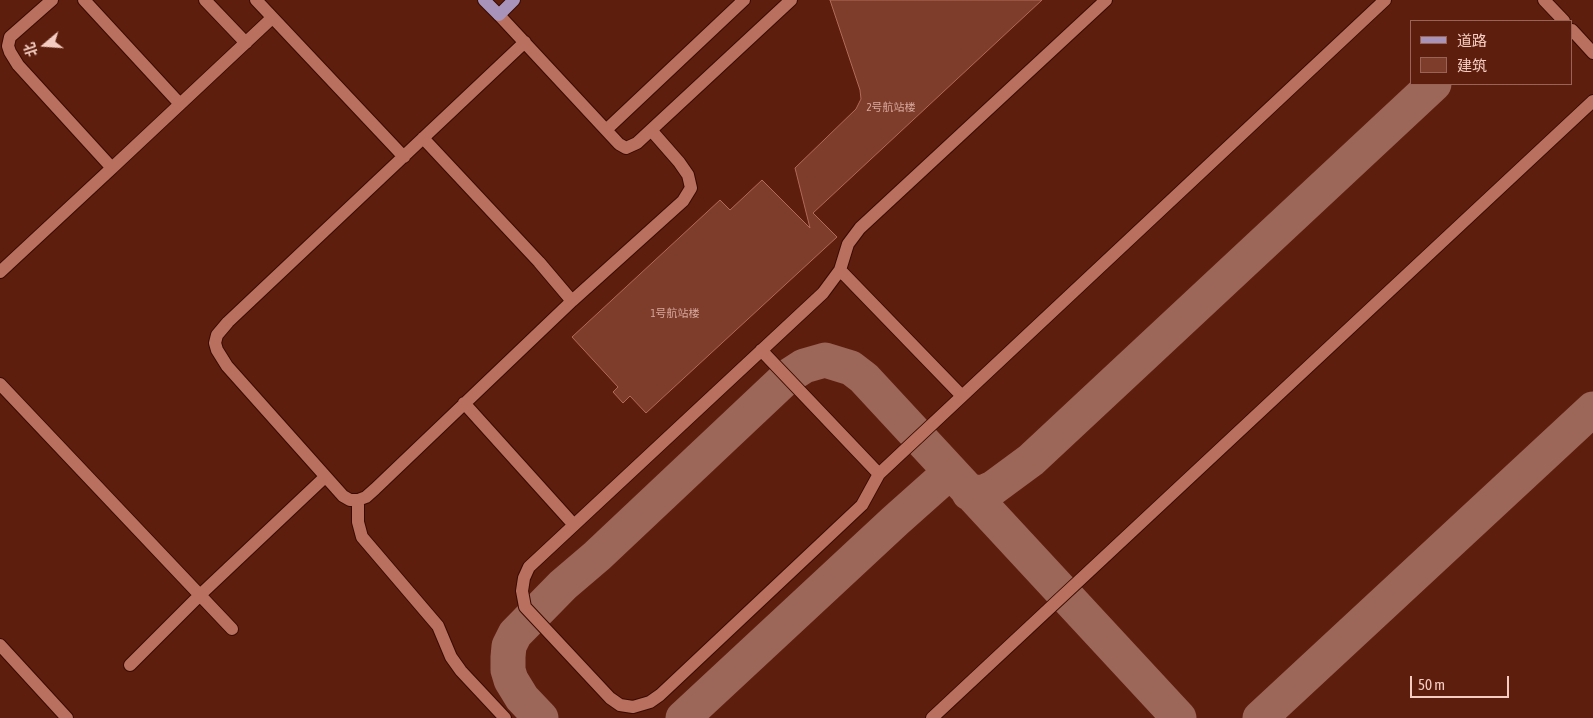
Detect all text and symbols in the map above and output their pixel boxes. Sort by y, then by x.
north arrow [20,20,70,70]
legend [1410,20,1573,85]
text: 道路 [1457,32,1487,49]
text: 北 [21,41,41,59]
text: 建筑 [1457,57,1487,74]
house number: 2号航站楼 [866,101,916,115]
house number: 1号航站楼 [650,307,700,321]
scale bar [1413,666,1512,698]
text: 50 m [1418,676,1445,693]

